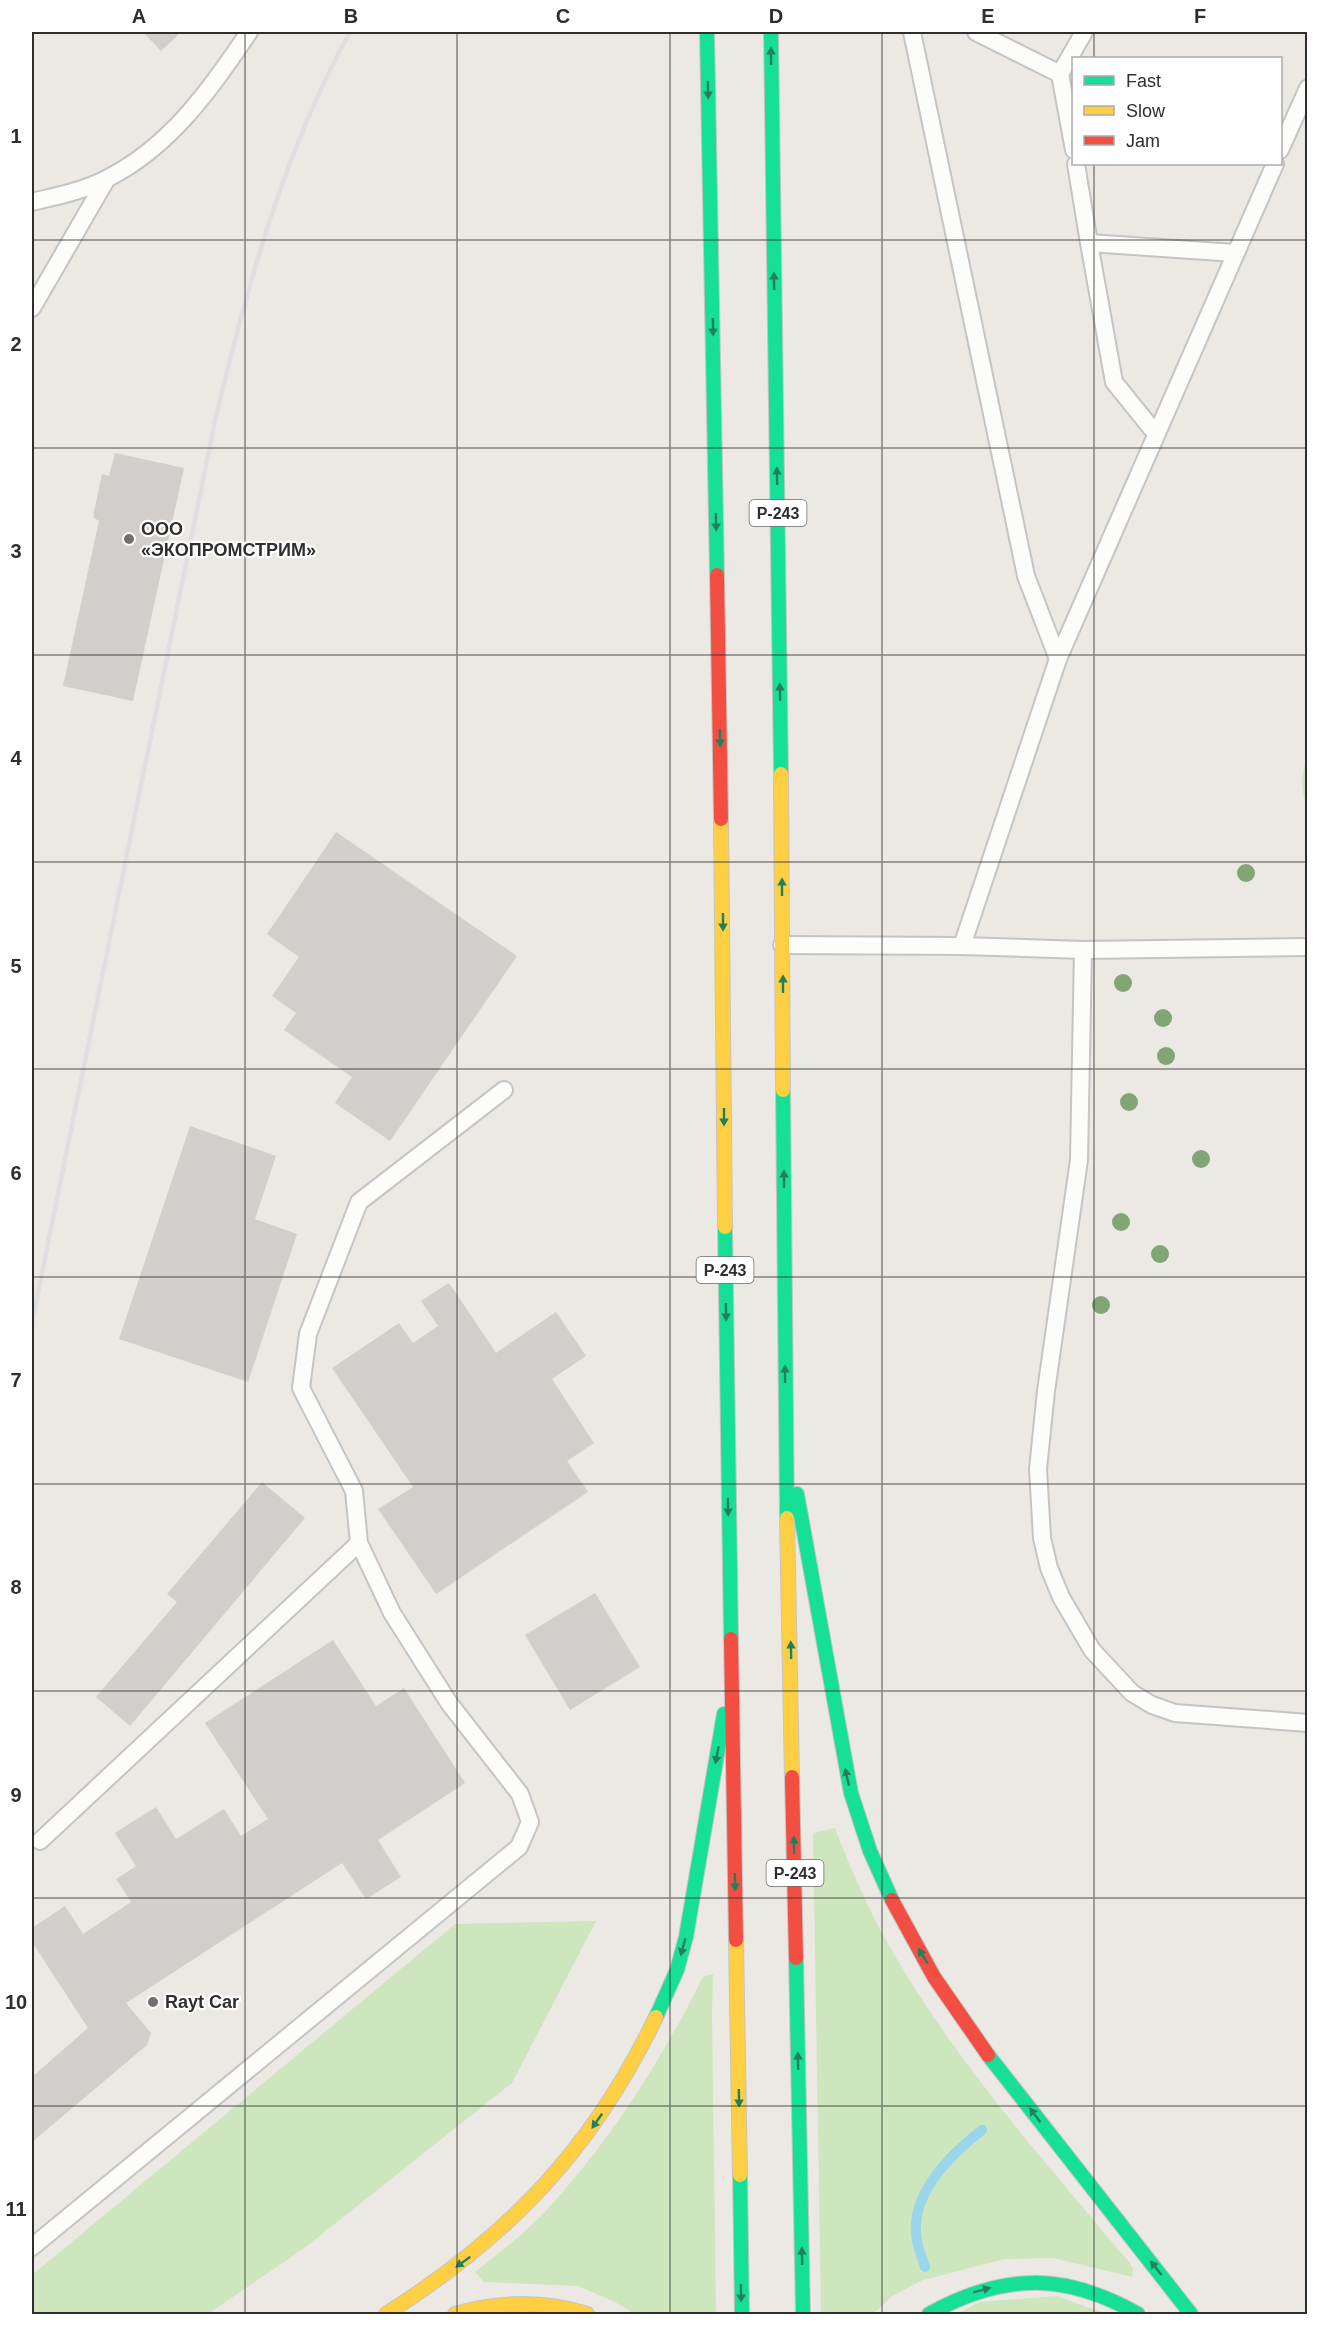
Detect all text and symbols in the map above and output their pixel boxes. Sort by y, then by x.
text: A [132,5,146,27]
text: B [344,5,358,27]
text: C [556,5,570,27]
text: D [769,5,783,27]
text: E [981,5,995,27]
text: F [1194,5,1206,27]
one-way arrow [767,46,776,65]
legend [1072,57,1282,165]
text: Fast [1126,71,1161,91]
one-way arrow [703,80,713,99]
text: Slow [1126,101,1166,121]
text: 1 [10,125,22,147]
text: Jam [1126,131,1160,151]
one-way arrow [770,271,779,290]
one-way arrow [708,317,717,336]
text: 2 [10,333,22,355]
one-way arrow [772,466,782,485]
road number: Р-243 [750,500,806,526]
one-way arrow [711,512,721,531]
place label: ООО «ЭКОПРОМСТРИМ» [141,519,316,560]
marker: ООО «ЭКОПРОМСТРИМ» [122,532,136,546]
text: 3 [10,540,22,562]
one-way arrow [775,682,785,701]
one-way arrow [715,728,725,747]
text: 4 [10,747,22,769]
one-way arrow [777,877,787,896]
one-way arrow [718,912,728,931]
text: 5 [10,955,22,977]
one-way arrow [778,974,788,993]
one-way arrow [719,1107,729,1126]
text: 6 [10,1162,22,1184]
one-way arrow [779,1169,789,1188]
road number: Р-243 [696,1257,754,1283]
one-way arrow [721,1302,731,1321]
one-way arrow [780,1364,790,1383]
text: 7 [10,1369,22,1391]
one-way arrow [723,1497,733,1516]
text: 8 [10,1576,22,1598]
one-way arrow [786,1641,796,1660]
one-way arrow [712,1746,721,1765]
one-way arrow [842,1768,852,1786]
text: 9 [10,1784,22,1806]
one-way arrow [790,1836,799,1855]
road number: Р-243 [766,1860,824,1886]
one-way arrow [730,1873,740,1892]
one-way arrow [678,1938,687,1956]
one-way arrow [918,1948,929,1964]
text: 10 [5,1991,27,2013]
place label: Rayt Car [165,1992,239,2012]
marker: Rayt Car [146,1995,160,2009]
one-way arrow [793,2052,803,2071]
one-way arrow [734,2089,744,2108]
one-way arrow [1029,2108,1041,2123]
one-way arrow [591,2112,603,2128]
text: 11 [5,2198,27,2220]
one-way arrow [797,2247,806,2266]
one-way arrow [456,2256,472,2268]
one-way arrow [1151,2260,1163,2275]
one-way arrow [737,2284,746,2303]
one-way arrow [973,2285,991,2294]

